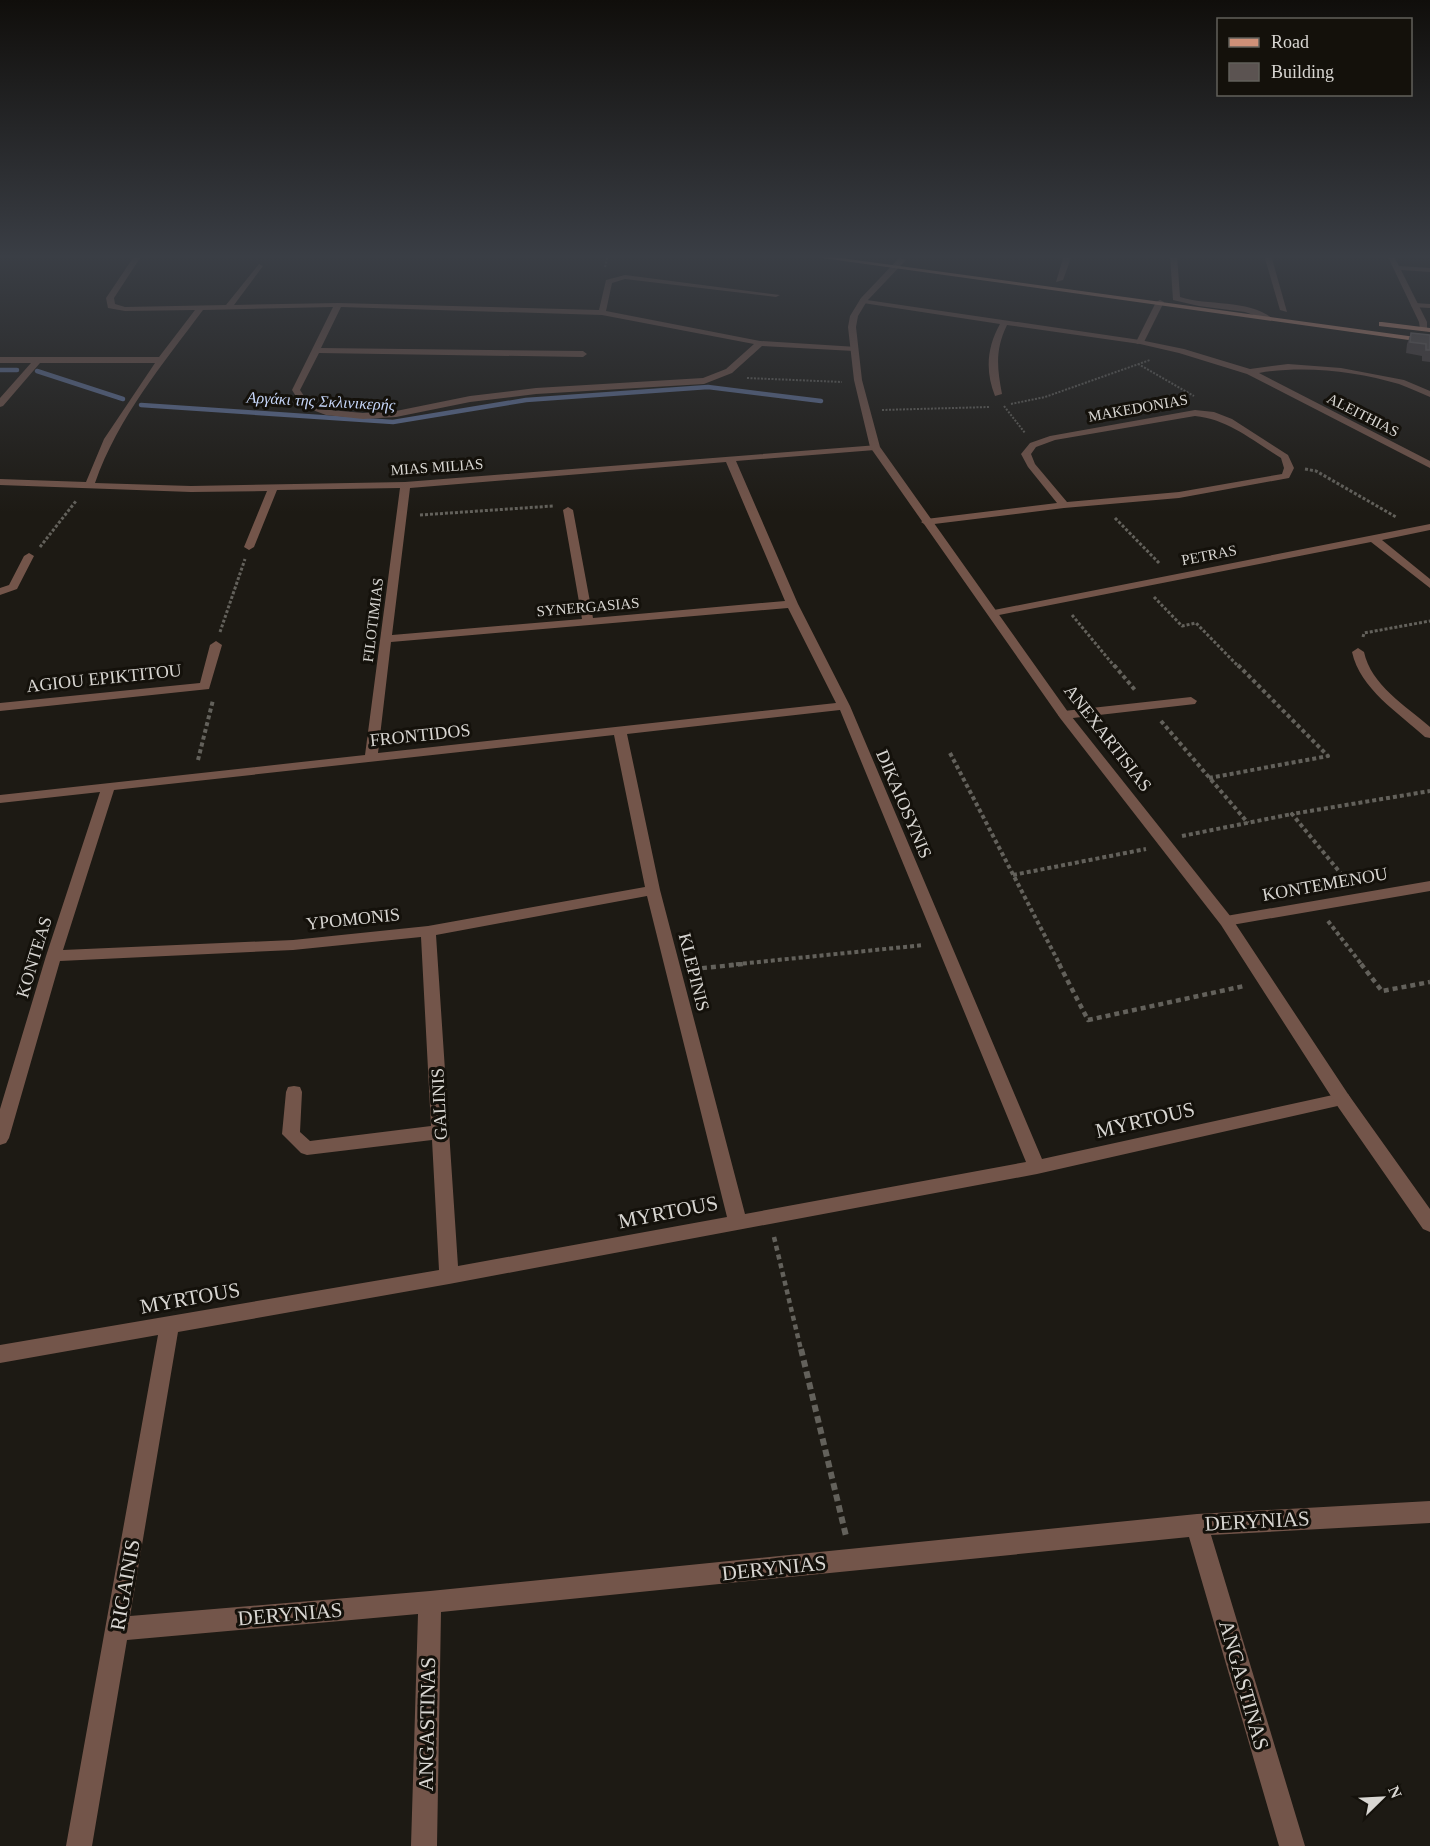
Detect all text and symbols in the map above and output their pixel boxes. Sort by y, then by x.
legend [1217,18,1412,96]
text: Road [1271,32,1309,52]
text: Building [1271,62,1334,82]
water label: Αργάκι της Σκλινικερής [245,389,396,414]
street label: ALEITHIAS [1324,390,1402,440]
street label: MAKEDONIAS [1087,391,1189,425]
street label: MIAS MILIAS [390,456,484,478]
street label: PETRAS [1180,542,1238,568]
street label: FILOTIMIAS [360,577,386,663]
street label: SYNERGASIAS [536,595,640,619]
street label: AGIOU EPIKTITOU [25,660,183,696]
street label: ANEXARTISIAS [1060,681,1156,795]
street label: FRONTIDOS [369,720,471,750]
street label: DIKAIOSYNIS [872,747,936,861]
street label: KONTEMENOU [1261,863,1389,905]
street label: YPOMONIS [305,904,401,934]
street label: KONTEAS [12,914,56,1000]
street label: KLEPINIS [675,931,713,1013]
street label: GALINIS [427,1068,451,1140]
street label: MYRTOUS [1093,1097,1197,1143]
street label: MYRTOUS [616,1191,720,1233]
street label: MYRTOUS [138,1277,242,1319]
street label: DERYNIAS [1204,1506,1310,1536]
street label: RIGAINIS [105,1538,145,1632]
street label: DERYNIAS [721,1551,827,1585]
street label: DERYNIAS [237,1597,343,1631]
street label: ANGASTINAS [1214,1617,1274,1753]
street label: ANGASTINAS [414,1657,440,1791]
north arrow [1352,1768,1412,1828]
text: N [1385,1783,1406,1801]

